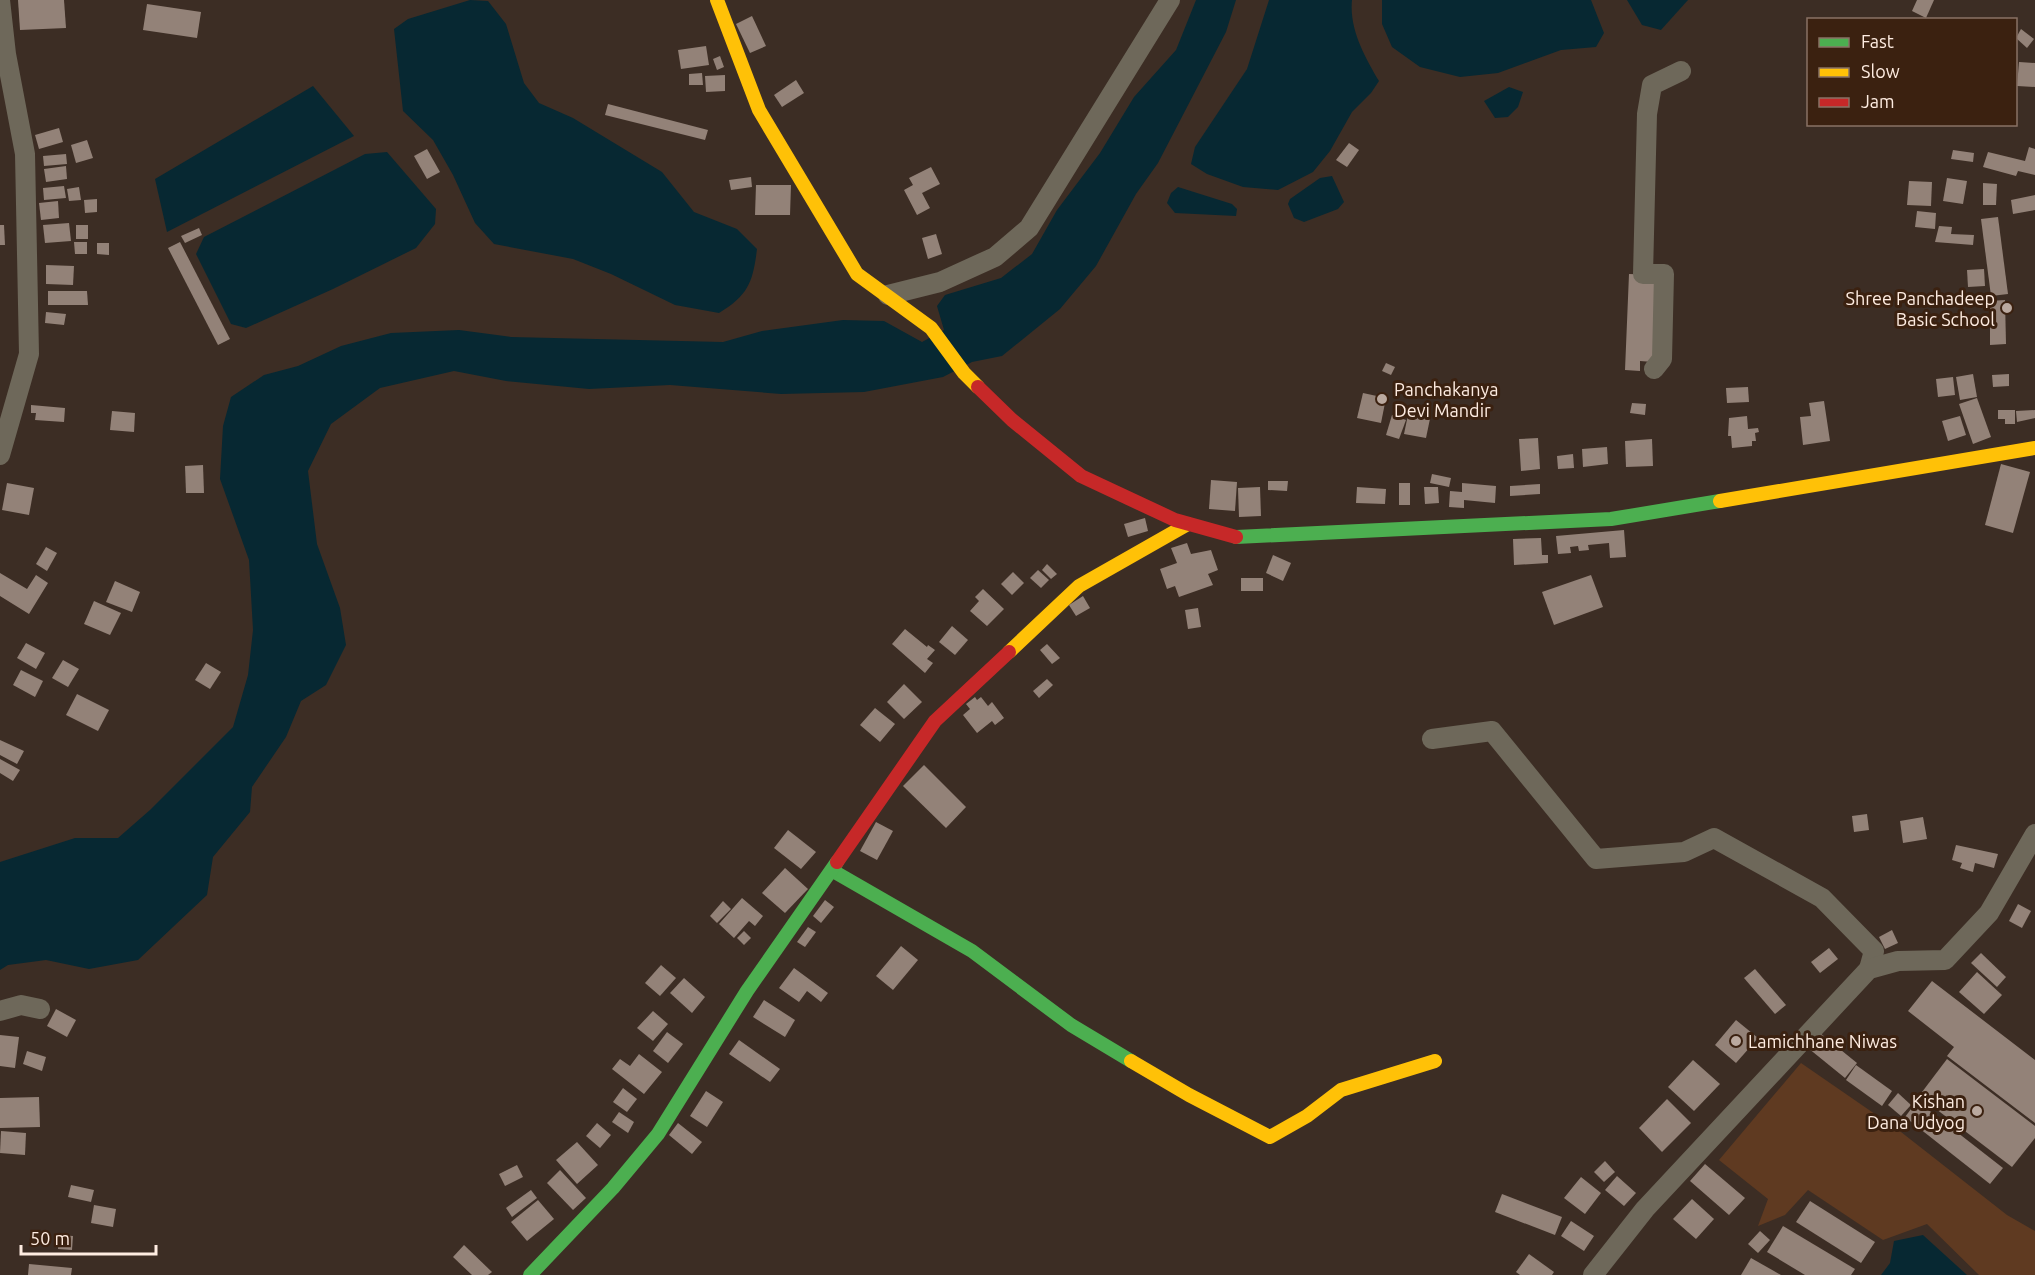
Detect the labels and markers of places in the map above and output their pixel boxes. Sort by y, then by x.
place label: Shree Panchadeep Basic School [1846,288,1995,329]
marker: Shree Panchadeep Basic School [2000,301,2014,315]
place label: Panchakanya Devi Mandir [1394,379,1498,420]
marker: Panchakanya Devi Mandir [1375,392,1389,406]
place label: Lamichhane Niwas [1748,1031,1897,1051]
marker: Lamichhane Niwas [1729,1034,1743,1048]
place label: Kishan Dana Udyog [1867,1091,1965,1132]
marker: Kishan Dana Udyog [1970,1104,1984,1118]

